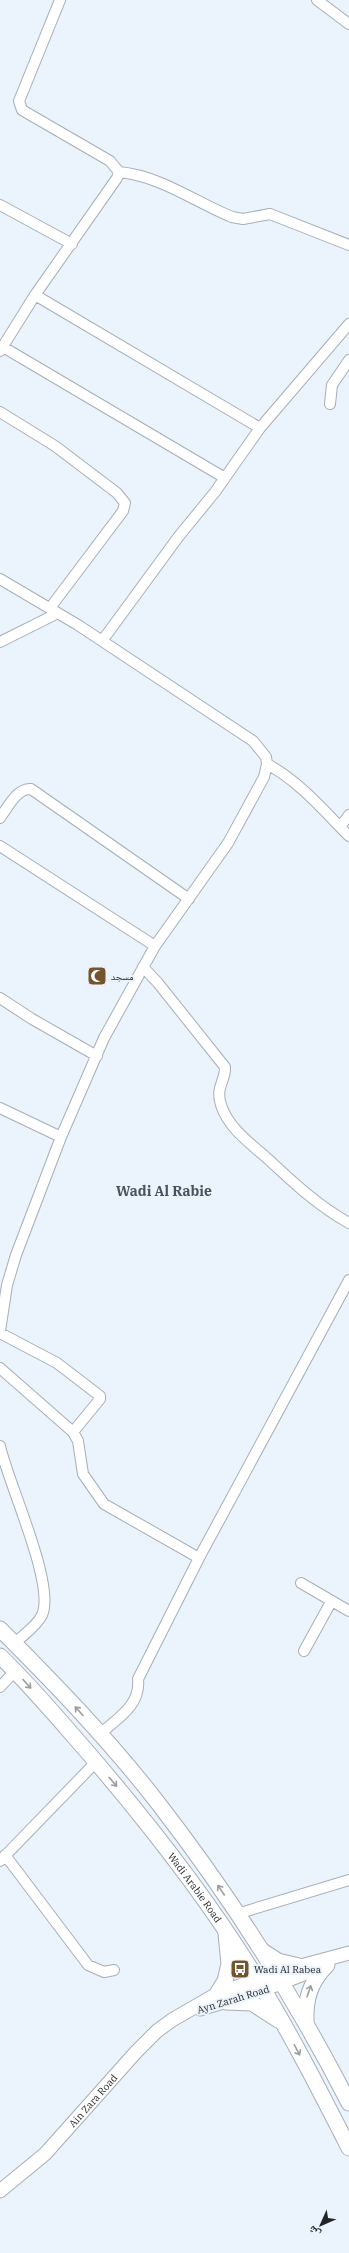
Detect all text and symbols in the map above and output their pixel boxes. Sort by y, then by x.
mosque icon: مسجد [86,965,108,987]
place label: مسجد [111,970,134,983]
district label: Wadi Al Rabie [116,1182,212,1200]
one-way arrow [22,1679,32,1689]
one-way arrow [74,1706,84,1716]
one-way arrow [108,1776,117,1787]
street label: Wadi Arabie Road [165,1850,225,1925]
one-way arrow [217,1884,225,1895]
bus stop icon: Wadi Al Rabea [229,1958,251,1980]
place label: Wadi Al Rabea [254,1963,322,1976]
street label: Ayn Zarah Road [195,1982,271,2017]
one-way arrow [306,1986,314,1998]
one-way arrow [294,2043,301,2055]
street label: Ain Zara Road [66,2072,120,2130]
north arrow [301,2205,341,2245]
text: ش [305,2222,324,2241]

